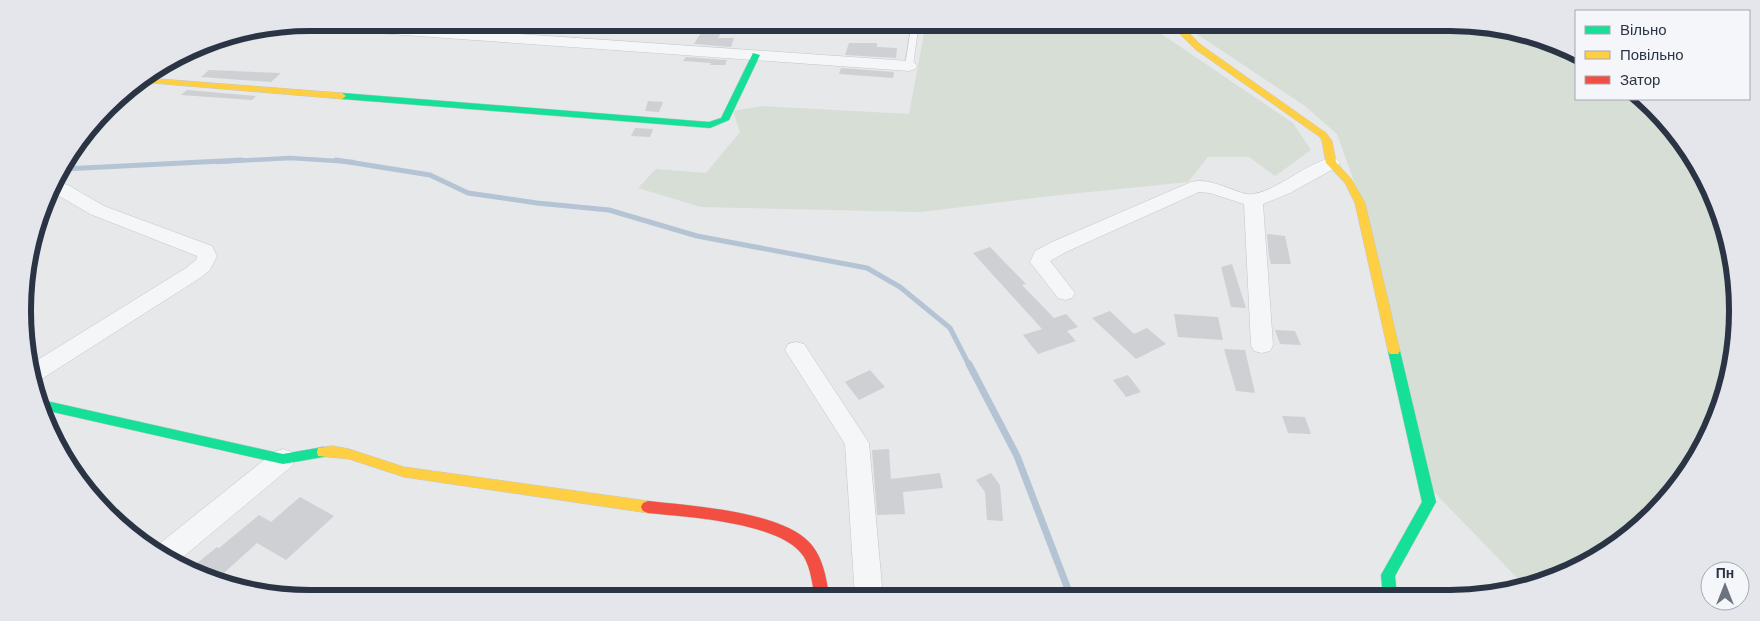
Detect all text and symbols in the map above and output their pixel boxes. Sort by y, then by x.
legend [1575,10,1750,100]
text: Вільно [1620,21,1667,38]
text: Повільно [1620,46,1684,63]
text: Затор [1620,71,1660,88]
north arrow [1700,561,1750,611]
text: Пн [1716,565,1734,581]

